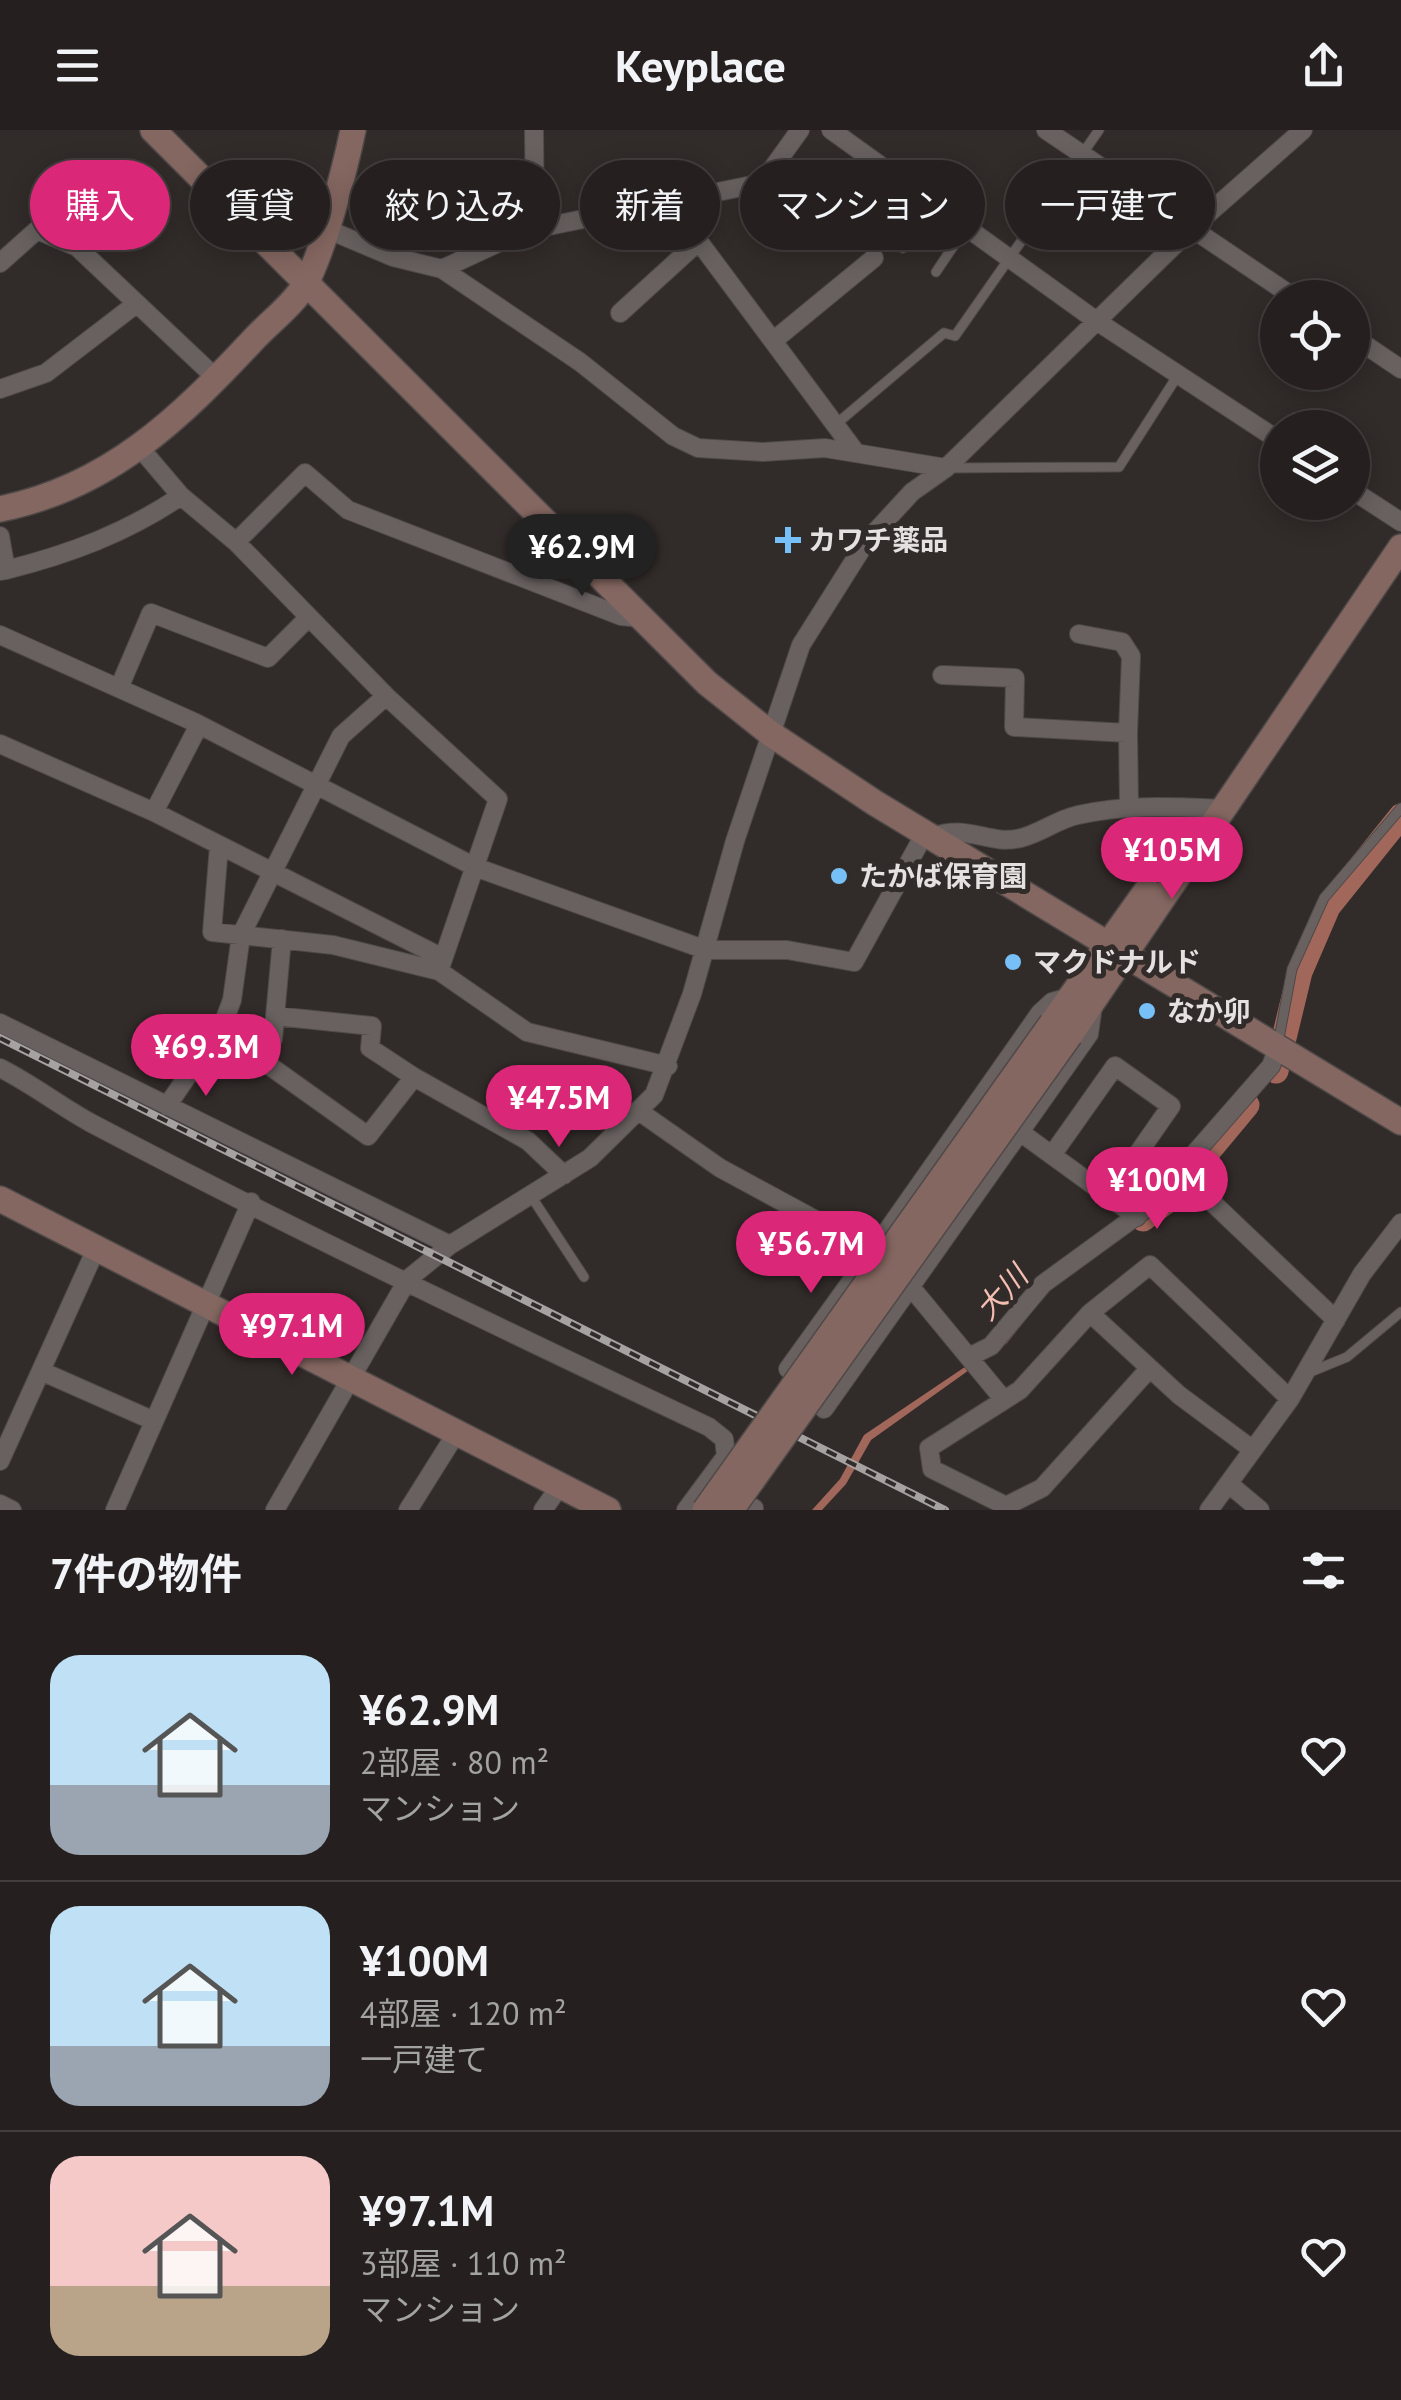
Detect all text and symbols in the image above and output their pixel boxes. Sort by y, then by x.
text: Keyplace [615,36,786,94]
icon: menu [50,38,105,93]
icon: share [1296,38,1351,93]
chip: 購入 [30,160,170,250]
chip: 賃貸 [190,160,330,250]
chip: 絞り込み [350,160,560,250]
chip: 新着 [580,160,720,250]
chip: マンション [740,160,985,250]
chip: 一戸建て [1005,160,1215,250]
map controls [1260,280,1370,520]
button: locate [1260,280,1370,390]
button: layers [1260,410,1370,520]
pin: ¥62.9M [501,514,663,599]
place label: カワチ薬品 [808,521,948,558]
text: ¥62.9M [529,525,635,567]
marker: カワチ薬品 [777,529,799,551]
pin: ¥105M [1102,817,1242,902]
text: ¥105M [1123,828,1221,870]
place label: たかば保育園 [859,857,1027,894]
marker: たかば保育園 [828,865,850,887]
place label: マクドナルド [1033,943,1201,980]
marker: マクドナルド [1002,951,1024,973]
place label: なか卯 [1167,992,1251,1029]
marker: なか卯 [1136,1000,1158,1022]
pin: ¥69.3M [125,1014,287,1099]
text: ¥69.3M [153,1025,259,1067]
pin: ¥47.5M [478,1065,640,1150]
text: ¥47.5M [508,1076,610,1118]
pin: ¥100M [1087,1147,1227,1232]
text: ¥100M [1108,1158,1206,1200]
pin: ¥56.7M [730,1211,892,1296]
text: ¥56.7M [758,1222,864,1264]
water label: 大川 [966,1254,1037,1327]
pin: ¥97.1M [211,1293,373,1378]
text: ¥97.1M [241,1304,343,1346]
icon: filters [1296,1543,1351,1598]
text: 7件の物件 [50,1546,242,1601]
text: ¥62.9M [360,1682,499,1737]
icon: home [130,1695,250,1815]
icon: heart [1296,1728,1351,1783]
text: 2部屋 · 80 m² [360,1741,549,1783]
text: マンション [360,1787,520,1829]
text: ¥100M [360,1933,489,1988]
icon: home [130,1946,250,2066]
icon: heart [1296,1979,1351,2034]
text: 4部屋 · 120 m² [360,1992,567,2034]
text: 一戸建て [360,2038,488,2080]
text: ¥97.1M [360,2183,494,2238]
icon: home [130,2196,250,2316]
icon: heart [1296,2229,1351,2284]
text: 3部屋 · 110 m² [360,2242,567,2284]
text: マンション [360,2288,520,2330]

